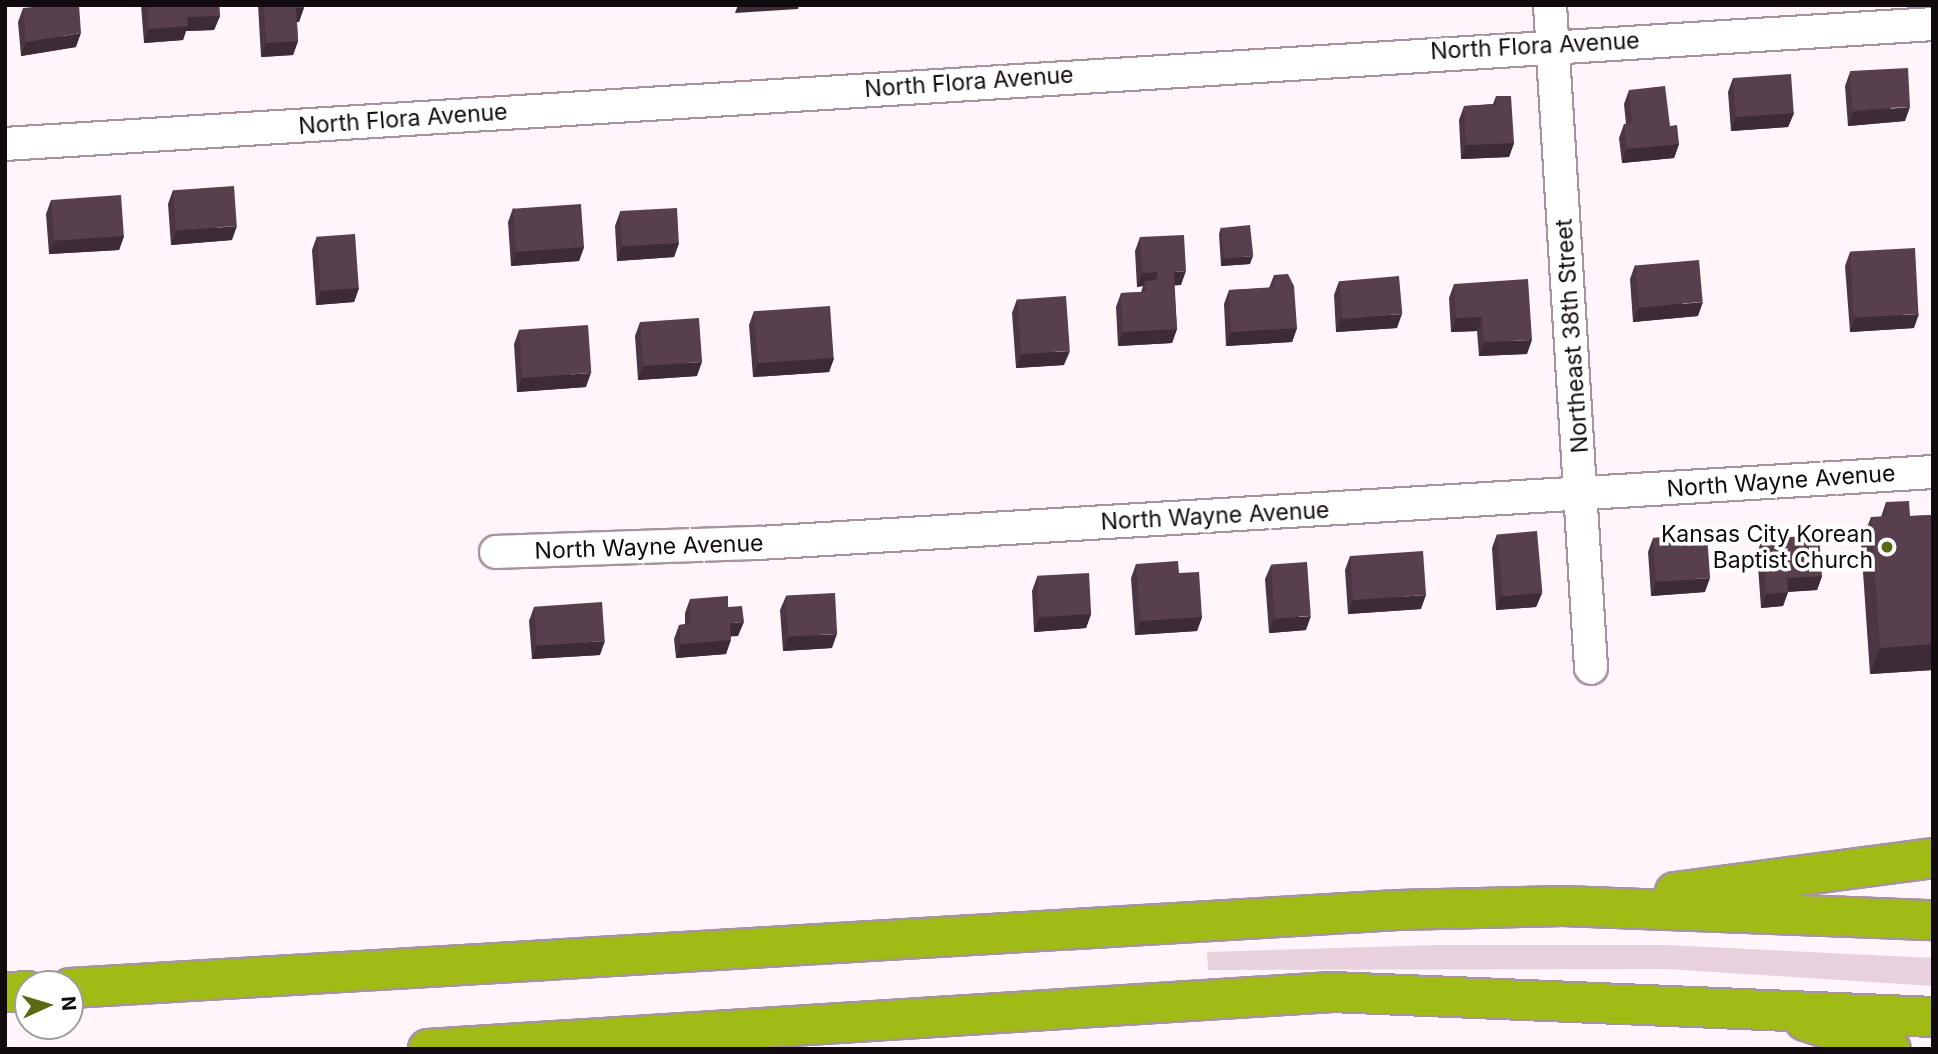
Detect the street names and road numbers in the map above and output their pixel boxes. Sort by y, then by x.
street label: North Flora Avenue [1430,27,1640,65]
street label: North Flora Avenue [864,61,1074,103]
street label: North Flora Avenue [298,98,508,140]
street label: Northeast 38th Street [1550,218,1594,454]
street label: North Wayne Avenue [1666,459,1896,503]
street label: North Wayne Avenue [1100,496,1330,536]
street label: North Wayne Avenue [534,529,764,565]

